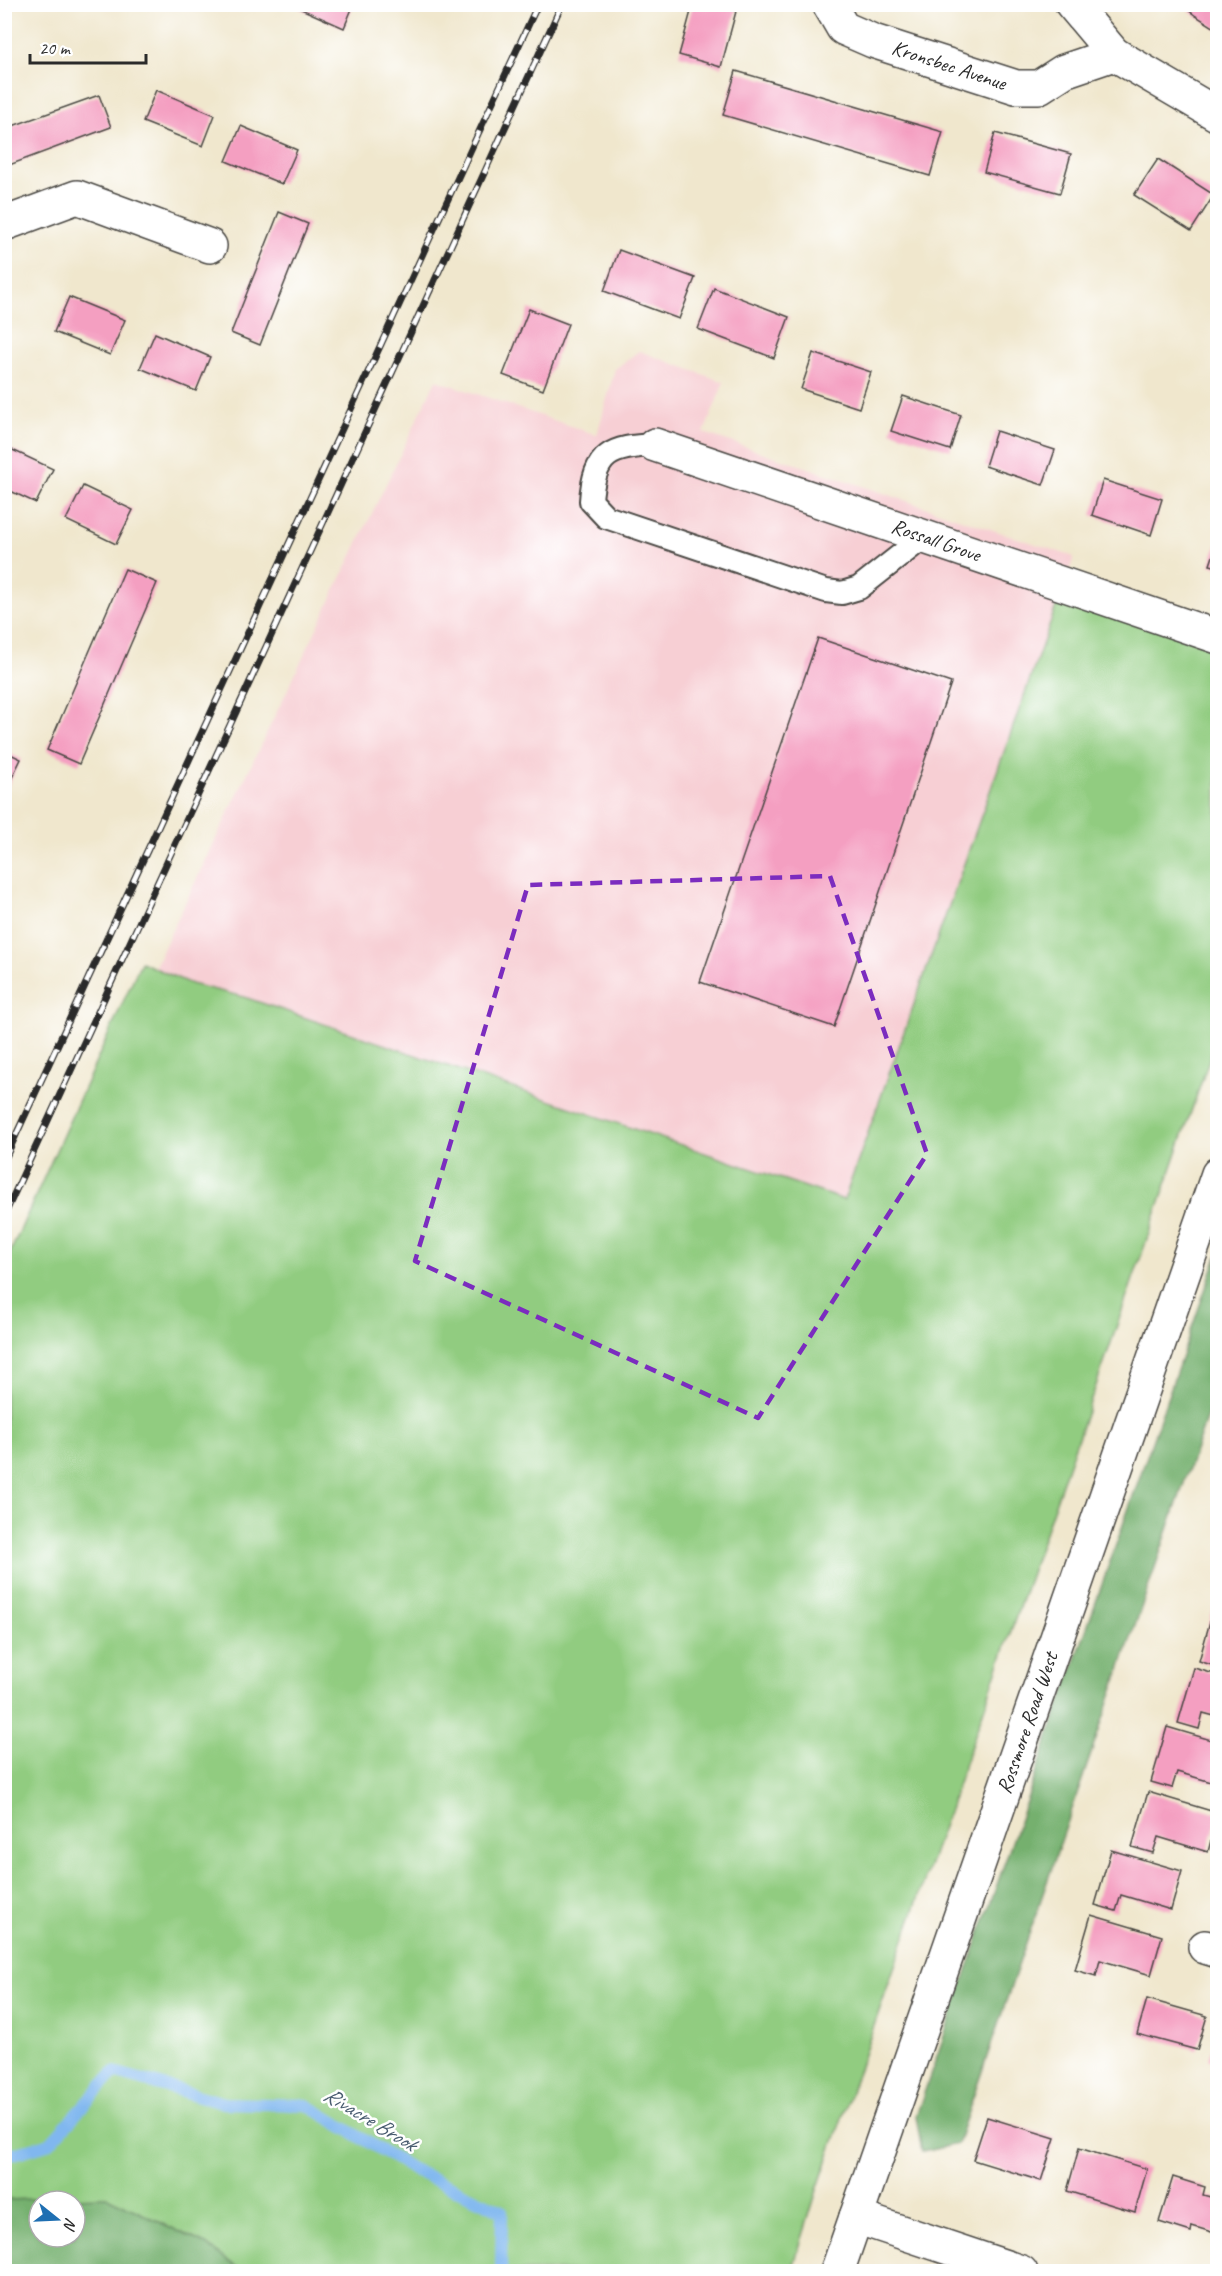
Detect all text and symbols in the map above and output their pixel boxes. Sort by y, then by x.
scale bar [30,27,146,65]
street label: Kronsbec Avenue [889,34,1011,96]
text: 20 m [39,37,72,59]
street label: Rossall Grove [888,513,986,568]
street label: Rossmore Road West [991,1647,1064,1797]
water label: Rivacre Brook [319,2080,425,2160]
north arrow [27,2189,87,2249]
text: N [58,2216,81,2234]

